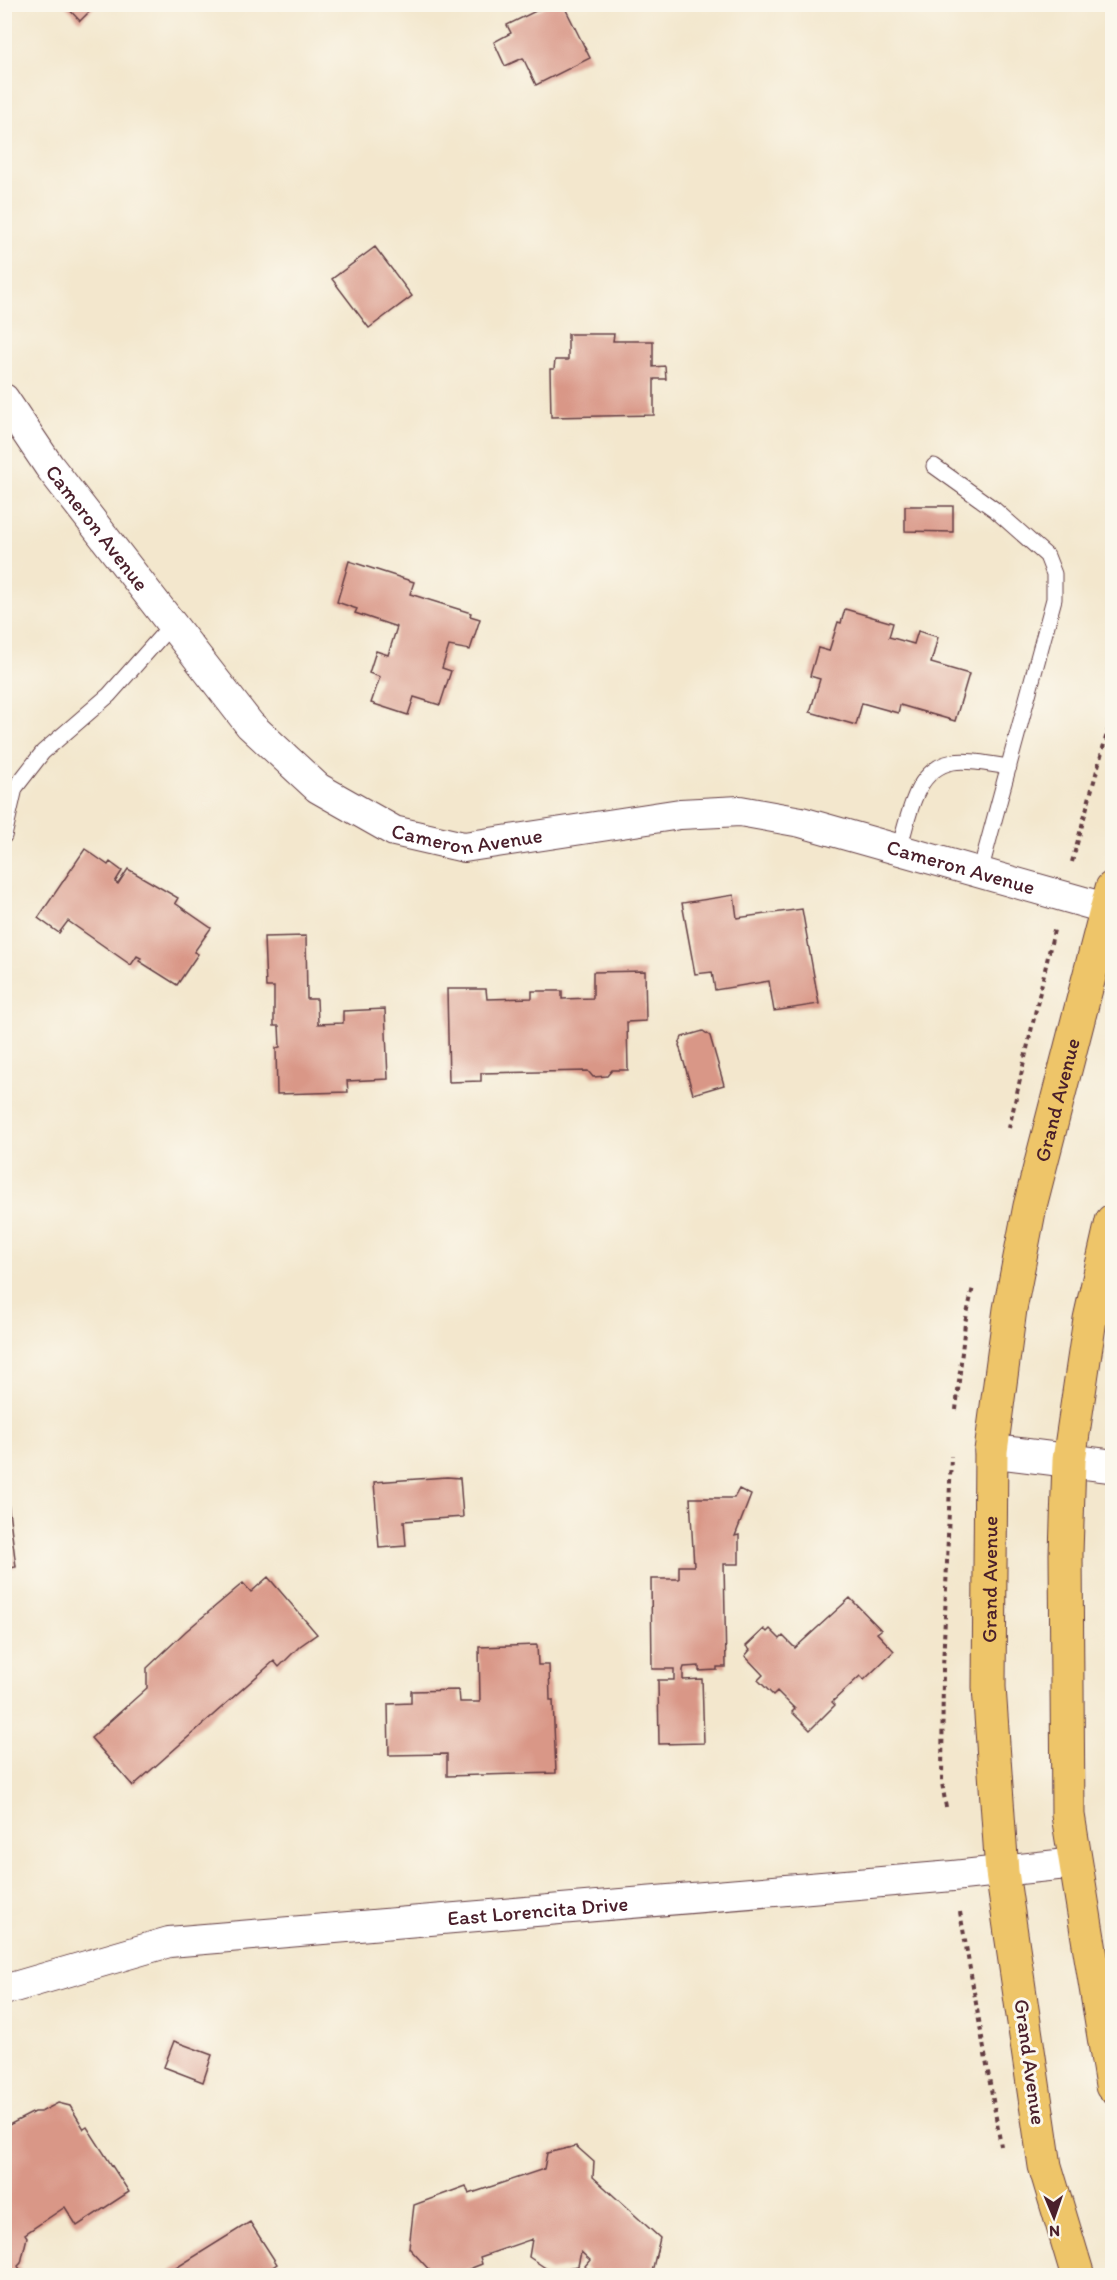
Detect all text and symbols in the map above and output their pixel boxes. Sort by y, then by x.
street label: Cameron Avenue [41,459,154,596]
street label: Cameron Avenue [389,818,544,859]
street label: Cameron Avenue [884,834,1038,900]
street label: Grand Avenue [1029,1035,1085,1165]
street label: Grand Avenue [976,1516,1002,1643]
street label: East Lorencita Drive [446,1890,629,1931]
street label: Grand Avenue [1009,1997,1052,2126]
north arrow [1024,2187,1084,2247]
text: N [1049,2222,1060,2241]

